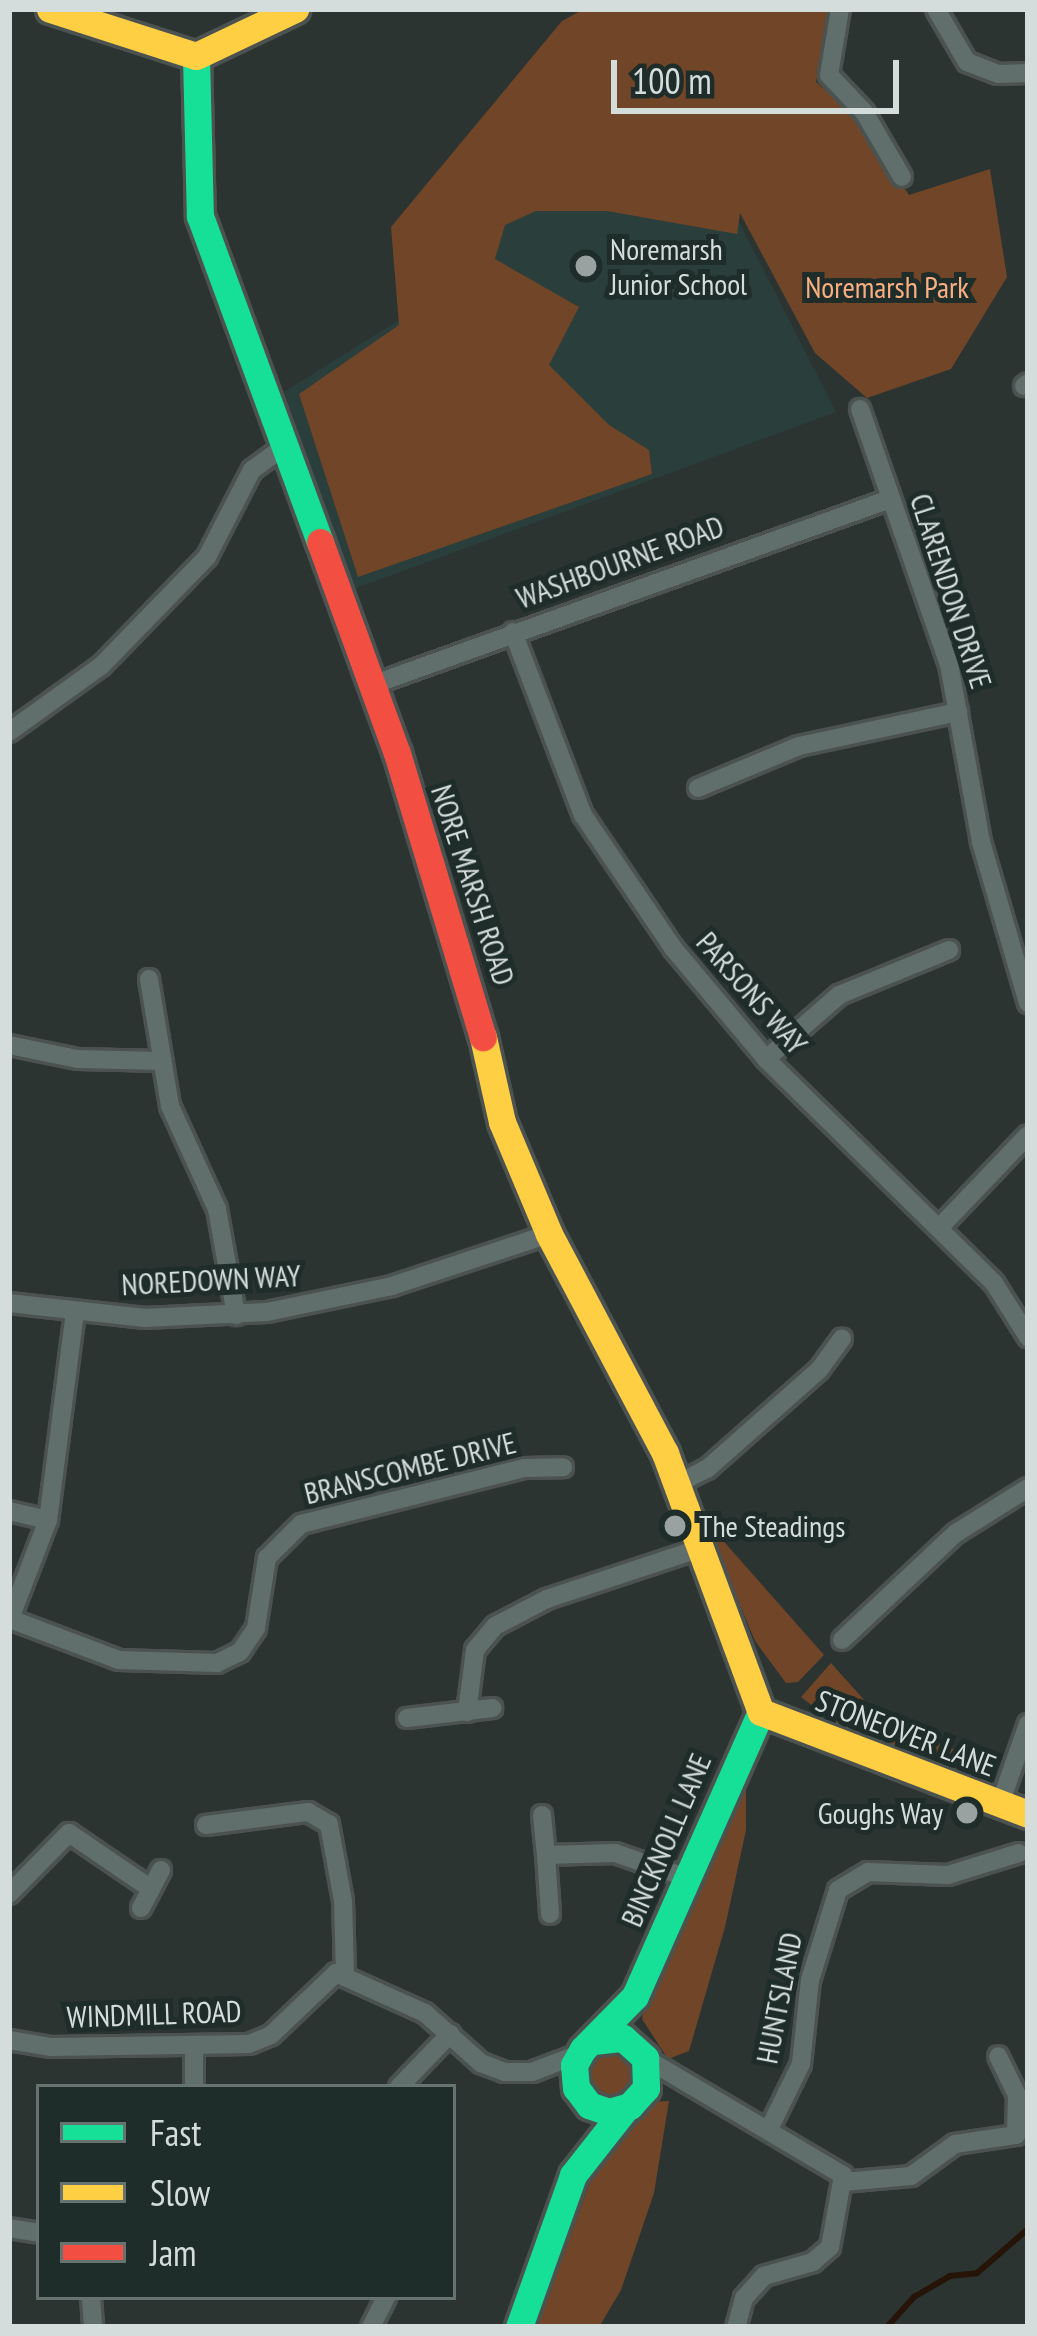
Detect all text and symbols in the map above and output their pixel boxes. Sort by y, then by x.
scale bar [617,36,905,110]
text: 100 m [632,57,712,104]
place label: Noremarsh Junior School [610,231,747,302]
marker: Noremarsh Junior School [573,253,599,279]
park label: Noremarsh Park [805,269,969,305]
street label: CLARENDON DRIVE [903,489,999,693]
street label: WASHBOURNE ROAD [511,508,729,616]
street label: NORE MARSH ROAD [424,780,522,990]
street label: PARSONS WAY [689,924,815,1062]
street label: NOREDOWN WAY [120,1257,302,1303]
street label: BRANSCOMBE DRIVE [300,1424,520,1512]
place label: The Steadings [699,1508,845,1544]
marker: The Steadings [662,1513,688,1539]
street label: STONEOVER LANE [811,1682,1001,1784]
street label: BINCKNOLL LANE [613,1748,719,1932]
place label: Goughs Way [817,1795,943,1831]
marker: Goughs Way [954,1800,980,1826]
street label: HUNTSLAND [749,1929,809,2067]
street label: WINDMILL ROAD [66,1993,242,2035]
legend [36,2084,456,2300]
text: Fast [150,2109,201,2156]
text: Slow [150,2169,210,2216]
text: Jam [150,2229,197,2276]

